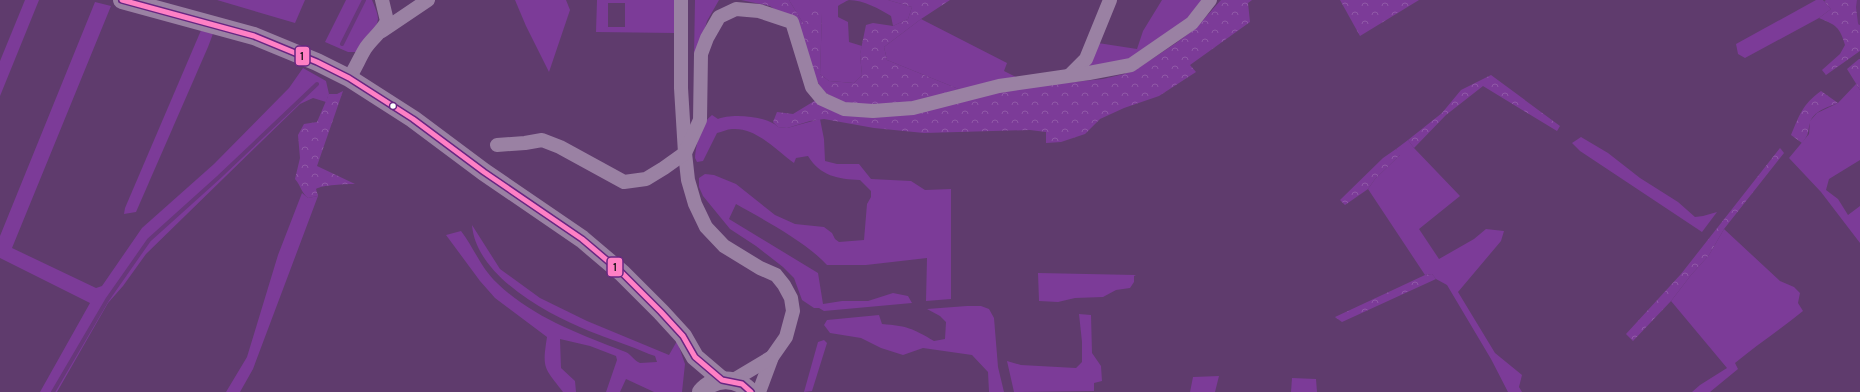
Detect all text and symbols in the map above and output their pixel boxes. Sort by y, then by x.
line badge: 1 [295,46,310,66]
text: 1 [300,50,304,63]
unlabelled marker [388,101,398,111]
line badge: 1 [607,257,623,277]
text: 1 [613,261,617,274]

